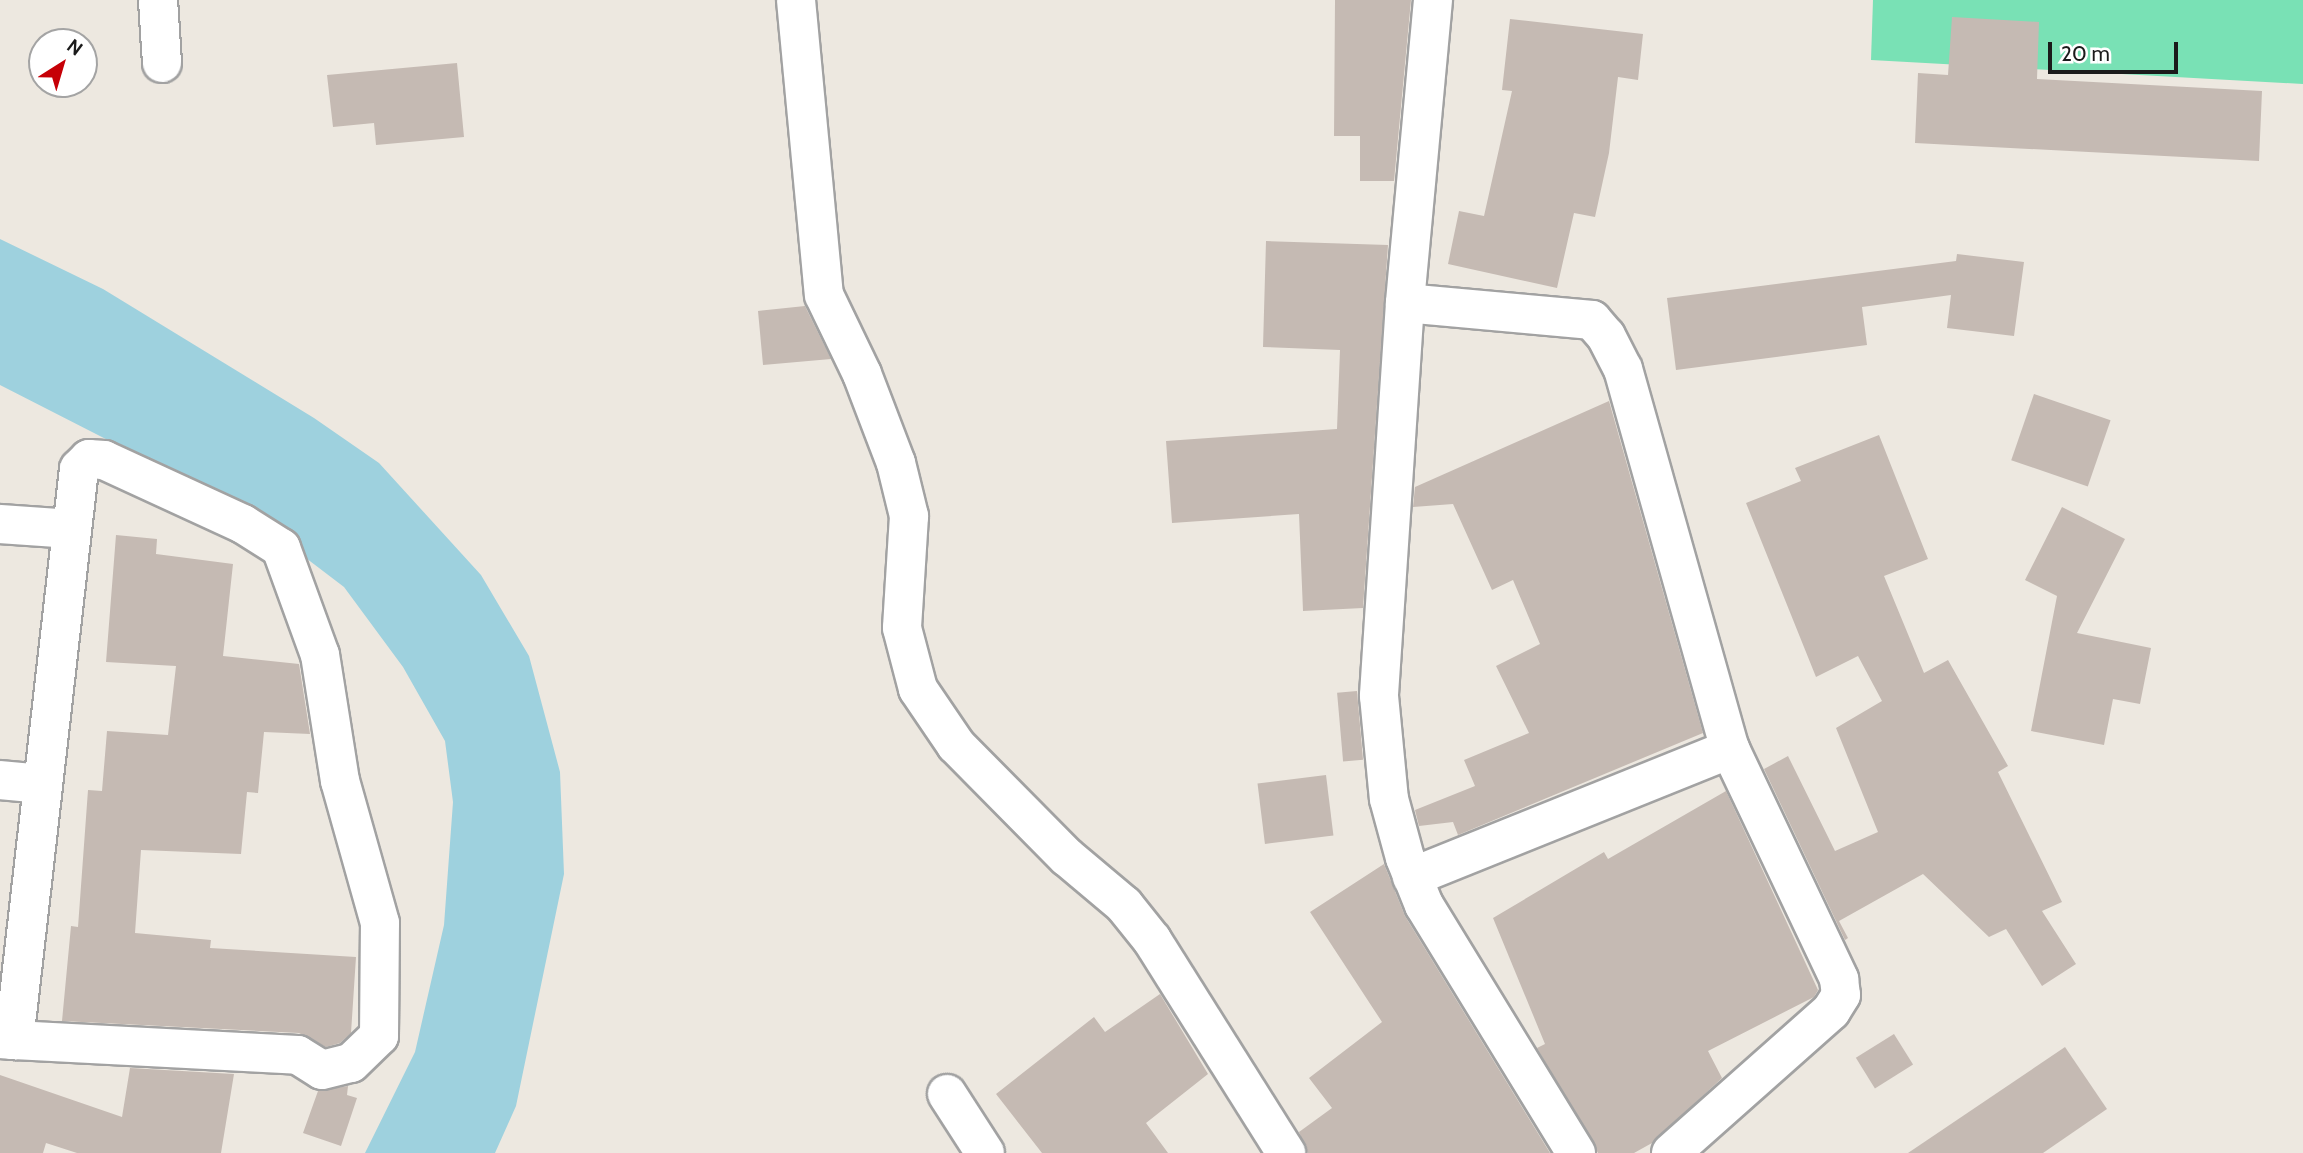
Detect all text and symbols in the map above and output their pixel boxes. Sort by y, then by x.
north arrow [28,28,98,98]
scale bar [2051,28,2180,72]
text: N [62,34,87,61]
text: 20 m [2061,41,2110,66]

